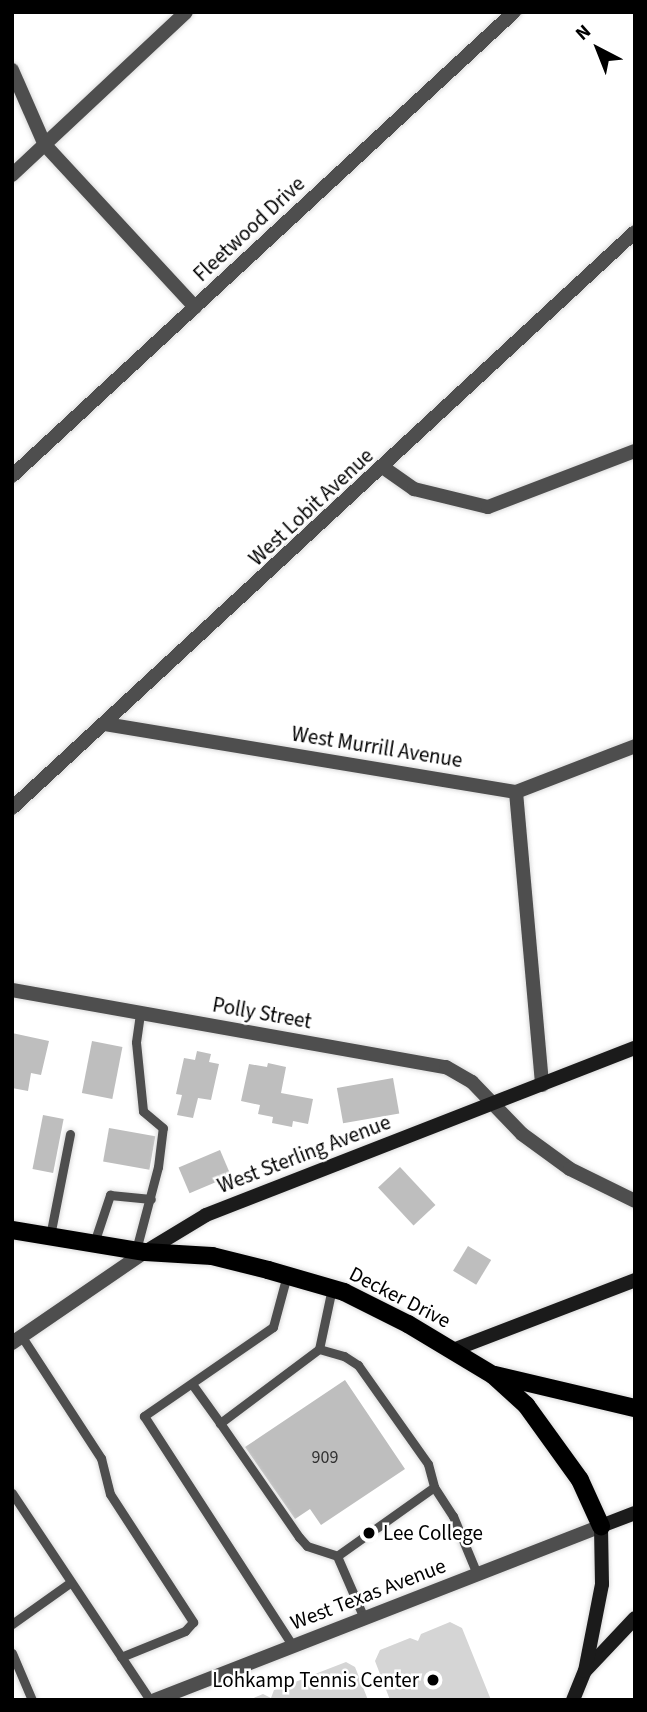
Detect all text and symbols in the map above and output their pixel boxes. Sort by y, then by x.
north arrow [563,14,633,84]
text: N [570,19,597,47]
street label: Fleetwood Drive [188,171,310,287]
street label: West Lobit Avenue [244,443,378,571]
street label: West Murrill Avenue [290,721,464,773]
street label: Polly Street [211,992,313,1034]
street label: West Sterling Avenue [214,1109,394,1199]
street label: Decker Drive [345,1261,455,1333]
house number: 909 [312,1447,338,1469]
place label: Lee College [383,1520,483,1546]
marker: Lee College [361,1525,377,1541]
street label: West Texas Avenue [287,1553,449,1635]
place label: Lohkamp Tennis Center [212,1667,419,1693]
marker: Lohkamp Tennis Center [425,1672,441,1688]

